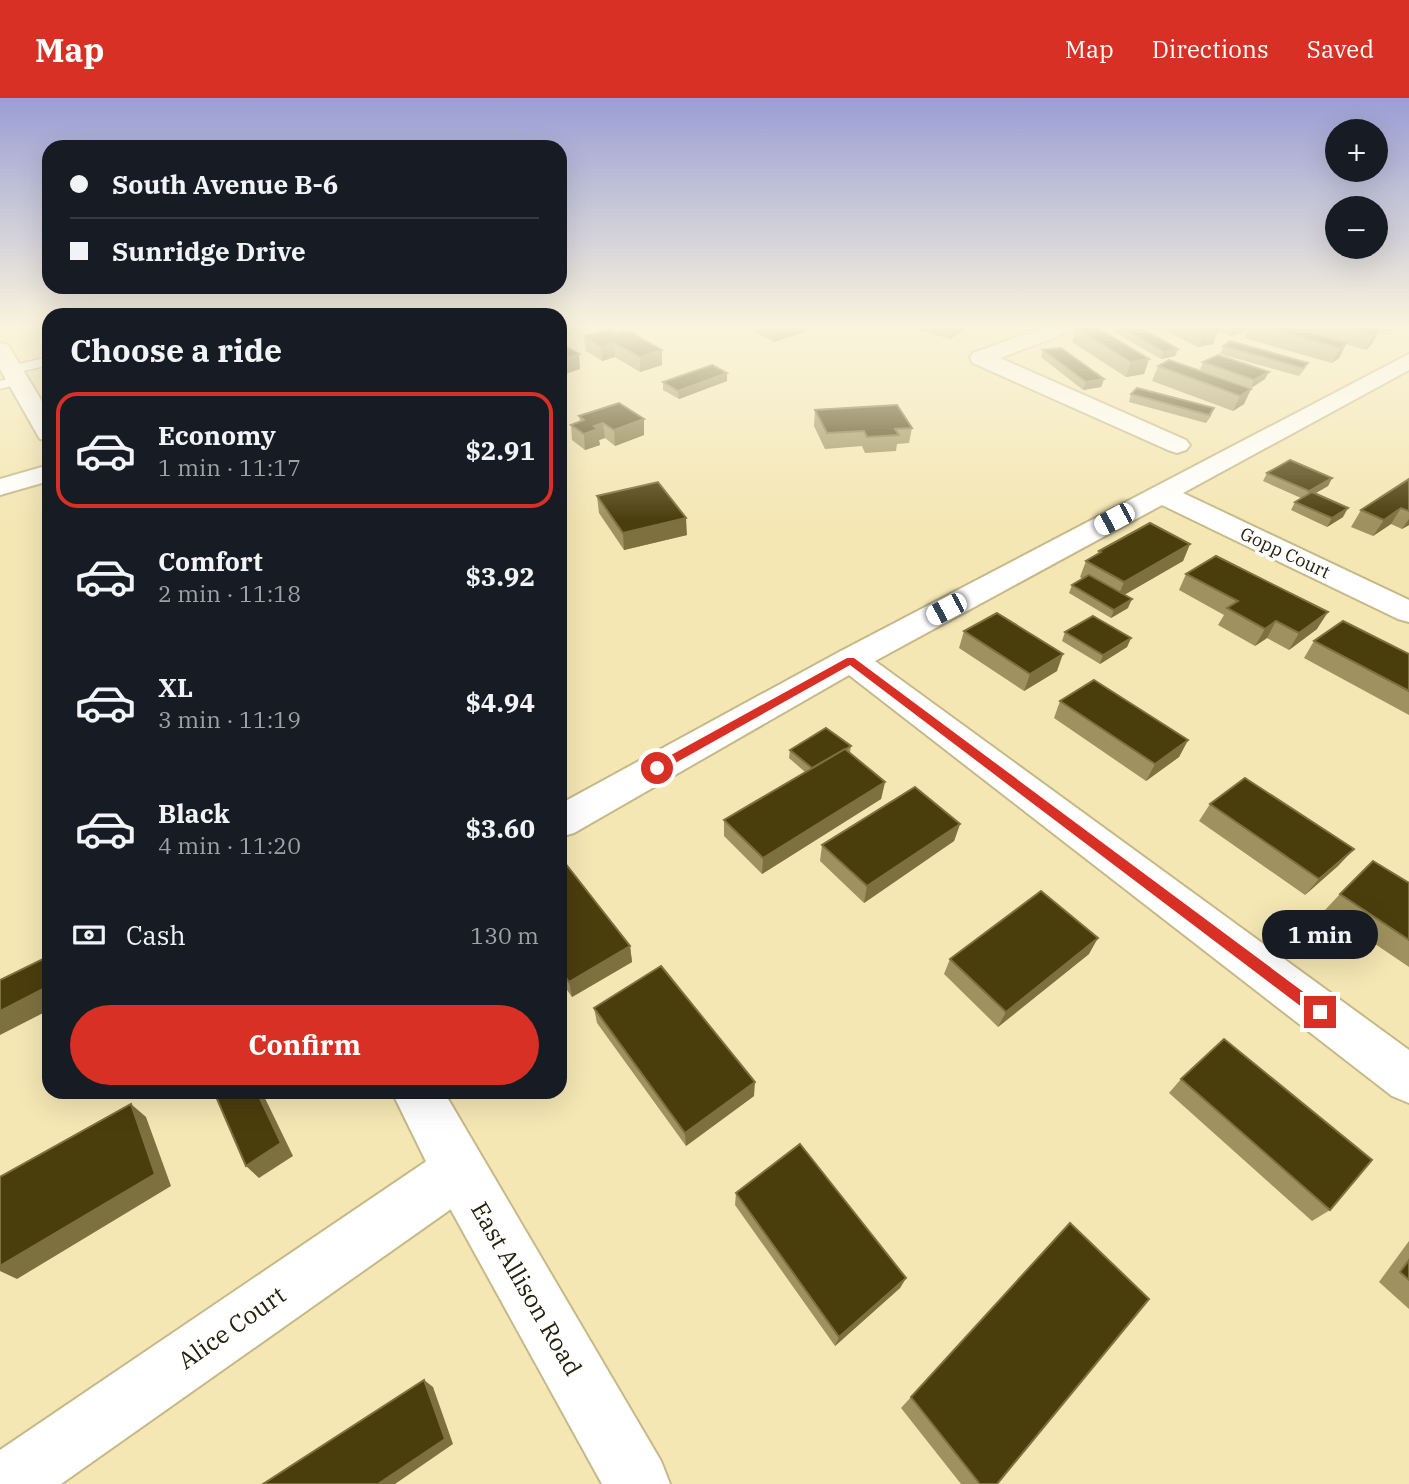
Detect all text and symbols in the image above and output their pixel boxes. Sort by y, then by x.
text: Map [35,28,104,71]
text: Map [1065,33,1114,65]
text: Directions [1152,33,1269,65]
text: Saved [1307,33,1374,65]
map controls [1325,119,1388,259]
button: + [1325,119,1388,182]
text: South Avenue B-6 [112,167,338,201]
button: − [1325,196,1388,259]
text: Sunridge Drive [112,234,306,268]
text: Choose a ride [70,329,282,371]
text: Economy [158,418,276,452]
icon: car [74,419,137,482]
text: $2.91 [465,433,535,467]
text: 1 min · 11:17 [158,452,301,482]
car [1091,500,1138,538]
street label: Gopp Court [1237,522,1334,583]
text: Comfort [158,544,263,578]
icon: car [74,545,137,608]
text: $3.92 [465,559,535,593]
text: 2 min · 11:18 [158,578,301,608]
car [923,590,970,628]
text: XL [158,670,193,704]
icon: car [74,671,137,734]
text: $4.94 [465,685,535,719]
text: 3 min · 11:19 [158,704,301,734]
route start [641,752,673,784]
text: Black [158,796,230,830]
icon: car [74,797,137,860]
text: $3.60 [465,811,535,845]
text: 4 min · 11:20 [158,830,301,860]
callout: 1 min [1262,911,1378,960]
icon: cash [70,916,108,954]
text: Cash [126,918,186,952]
text: 1 min [1288,919,1352,949]
text: 130 m [470,920,539,950]
route end [1304,996,1336,1028]
button: Confirm [70,1005,539,1085]
street label: East Allison Road [464,1196,590,1381]
street label: Alice Court [171,1278,292,1376]

